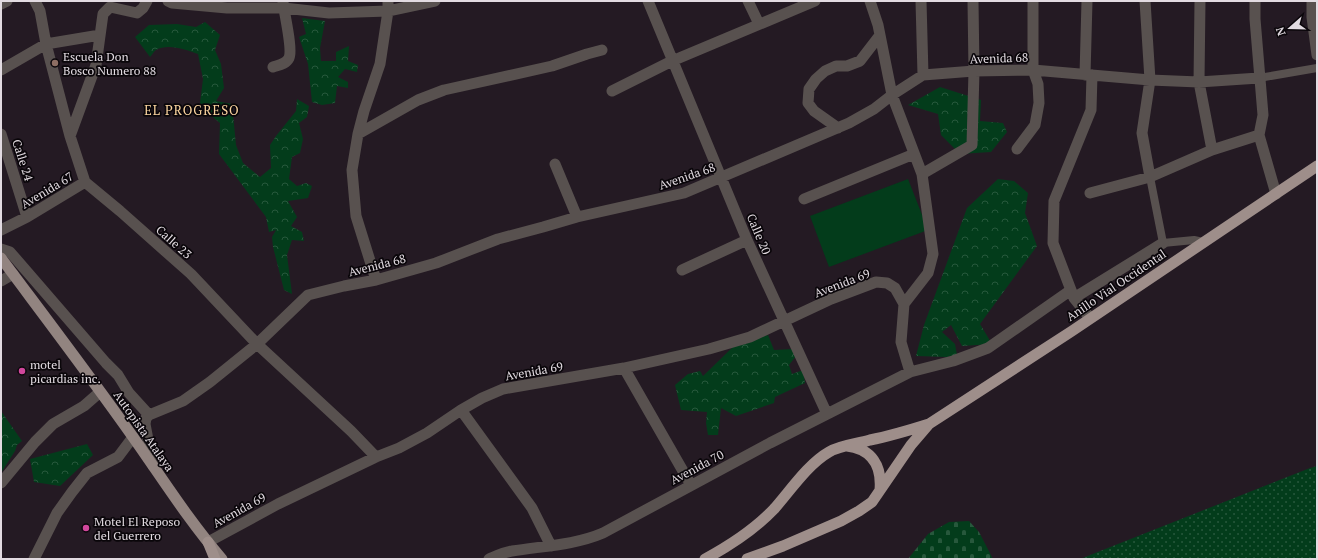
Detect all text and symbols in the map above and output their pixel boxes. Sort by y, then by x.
north arrow [1270,8,1310,48]
text: N [1272,24,1289,38]
place label: Escuela Don Bosco Numero 88 [63,49,156,78]
street label: Avenida 68 [970,49,1028,67]
marker: Escuela Don Bosco Numero 88 [50,58,60,68]
district label: EL PROGRESO [144,101,240,119]
street label: Calle 24 [9,137,37,183]
street label: Avenida 68 [657,159,717,193]
street label: Avenida 67 [18,169,76,211]
street label: Calle 20 [744,211,774,257]
street label: Calle 23 [153,222,195,262]
street label: Anillo Vial Occidental [1063,246,1169,324]
street label: Avenida 68 [347,251,407,279]
street label: Avenida 69 [812,266,872,300]
place label: motel picardias inc. [30,357,101,386]
street label: Avenida 69 [504,359,564,383]
marker: motel picardias inc. [17,366,27,376]
street label: Autopista Atalaya [111,388,177,474]
street label: Avenida 70 [668,447,726,487]
street label: Avenida 69 [210,489,268,531]
place label: Motel El Reposo del Guerrero [94,514,181,543]
marker: Motel El Reposo del Guerrero [81,523,91,533]

